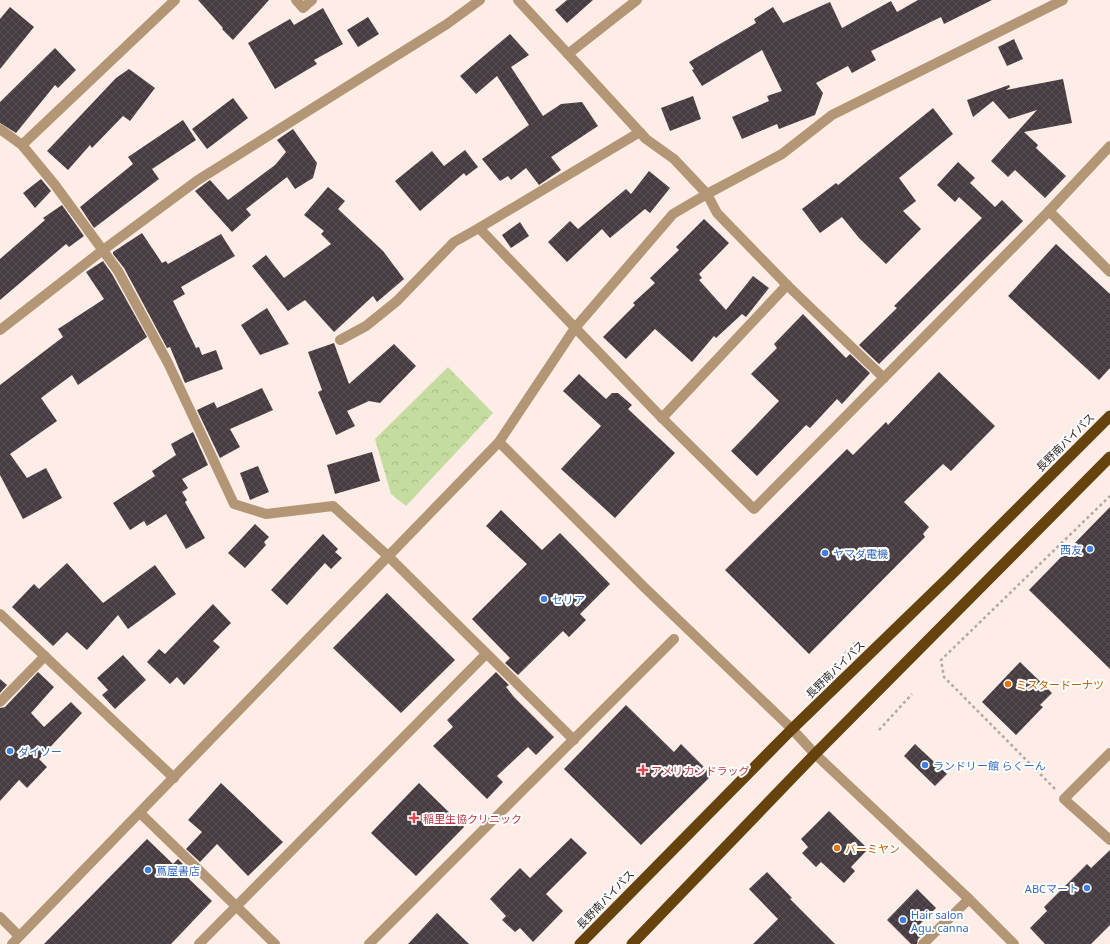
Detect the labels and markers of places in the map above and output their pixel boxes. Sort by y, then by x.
place label: 西友 [1060,542,1082,557]
marker: 西友 [1085,544,1095,554]
place label: ヤマダ電機 [833,546,888,561]
marker: ヤマダ電機 [820,548,830,558]
place label: セリア [552,592,585,607]
marker: セリア [539,594,549,604]
place label: ミスタードーナツ [1016,677,1104,692]
marker: ミスタードーナツ [1003,679,1013,689]
place label: ダイソー [18,744,62,759]
marker: ダイソー [5,746,15,756]
place label: ランドリー館 らくーん [933,758,1046,773]
marker: ランドリー館 らくーん [920,760,930,770]
place label: アメリカンドラッグ [651,763,749,778]
marker: アメリカンドラッグ [638,765,648,775]
place label: 稲里生協クリニック [423,811,522,826]
marker: 稲里生協クリニック [408,812,420,824]
place label: バーミヤン [845,841,900,856]
marker: バーミヤン [832,843,842,853]
place label: 蔦屋書店 [156,863,200,878]
marker: 蔦屋書店 [143,865,153,875]
place label: ABCマート [1025,881,1079,896]
marker: ABCマート [1082,883,1092,893]
place label: Hair salon Agu. canna [911,907,969,935]
marker: Hair salon Agu. canna [898,915,908,925]

